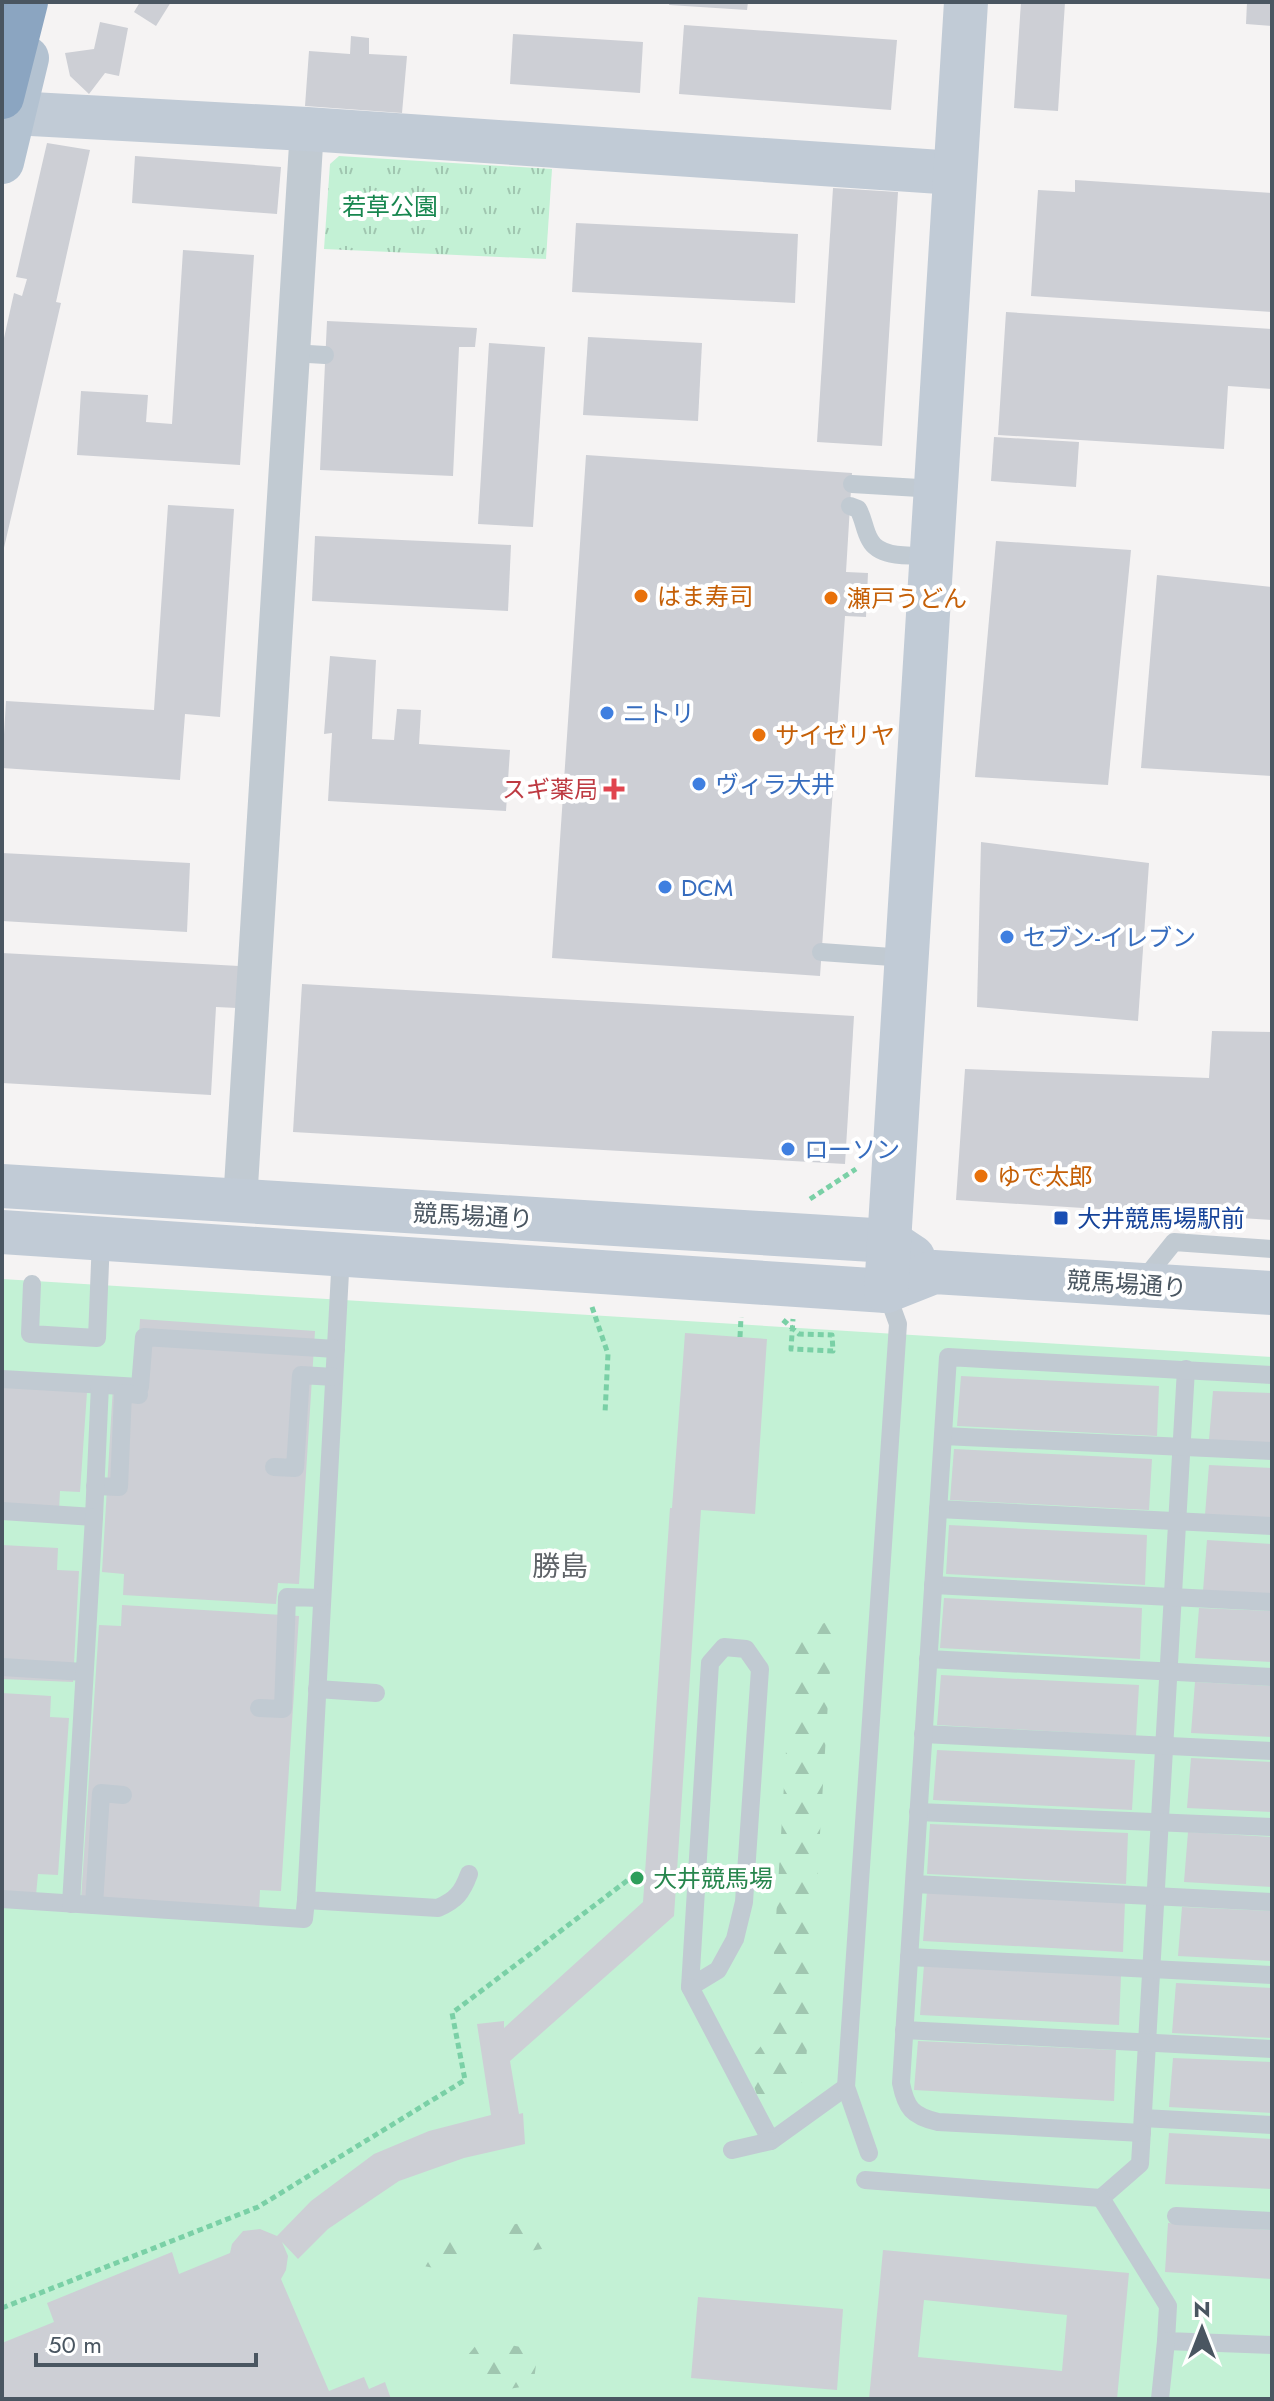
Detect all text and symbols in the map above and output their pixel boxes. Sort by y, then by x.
park label: 若草公園 [342,189,438,224]
place label: はま寿司 [657,579,753,614]
place label: 瀬戸うどん [847,581,967,616]
marker: はま寿司 [632,587,650,605]
marker: 瀬戸うどん [822,589,840,607]
place label: ニトリ [623,696,695,731]
marker: ニトリ [598,704,616,722]
place label: サイゼリヤ [775,718,895,753]
marker: サイゼリヤ [750,726,768,744]
place label: ヴィラ大井 [715,767,835,802]
place label: スギ薬局 [502,772,598,807]
marker: ヴィラ大井 [690,775,708,793]
marker: スギ薬局 [605,780,623,798]
place label: DCM [681,870,733,905]
marker: DCM [656,878,674,896]
place label: セブン-イレブン [1023,920,1196,955]
marker: セブン-イレブン [998,928,1016,946]
place label: ローソン [804,1132,900,1167]
marker: ローソン [779,1140,797,1158]
place label: ゆで太郎 [997,1159,1093,1194]
marker: ゆで太郎 [972,1167,990,1185]
street label: 競馬場通り [412,1195,534,1237]
place label: 大井競馬場駅前 [1077,1201,1245,1236]
marker: 大井競馬場駅前 [1052,1209,1070,1227]
street label: 競馬場通り [1066,1262,1188,1306]
district label: 勝島 [532,1546,588,1587]
place label: 大井競馬場 [653,1861,773,1896]
marker: 大井競馬場 [628,1869,646,1887]
north arrow [1162,2289,1242,2369]
text: N [1193,2293,1211,2325]
scale bar [36,2317,256,2367]
text: 50 m [48,2327,102,2362]

